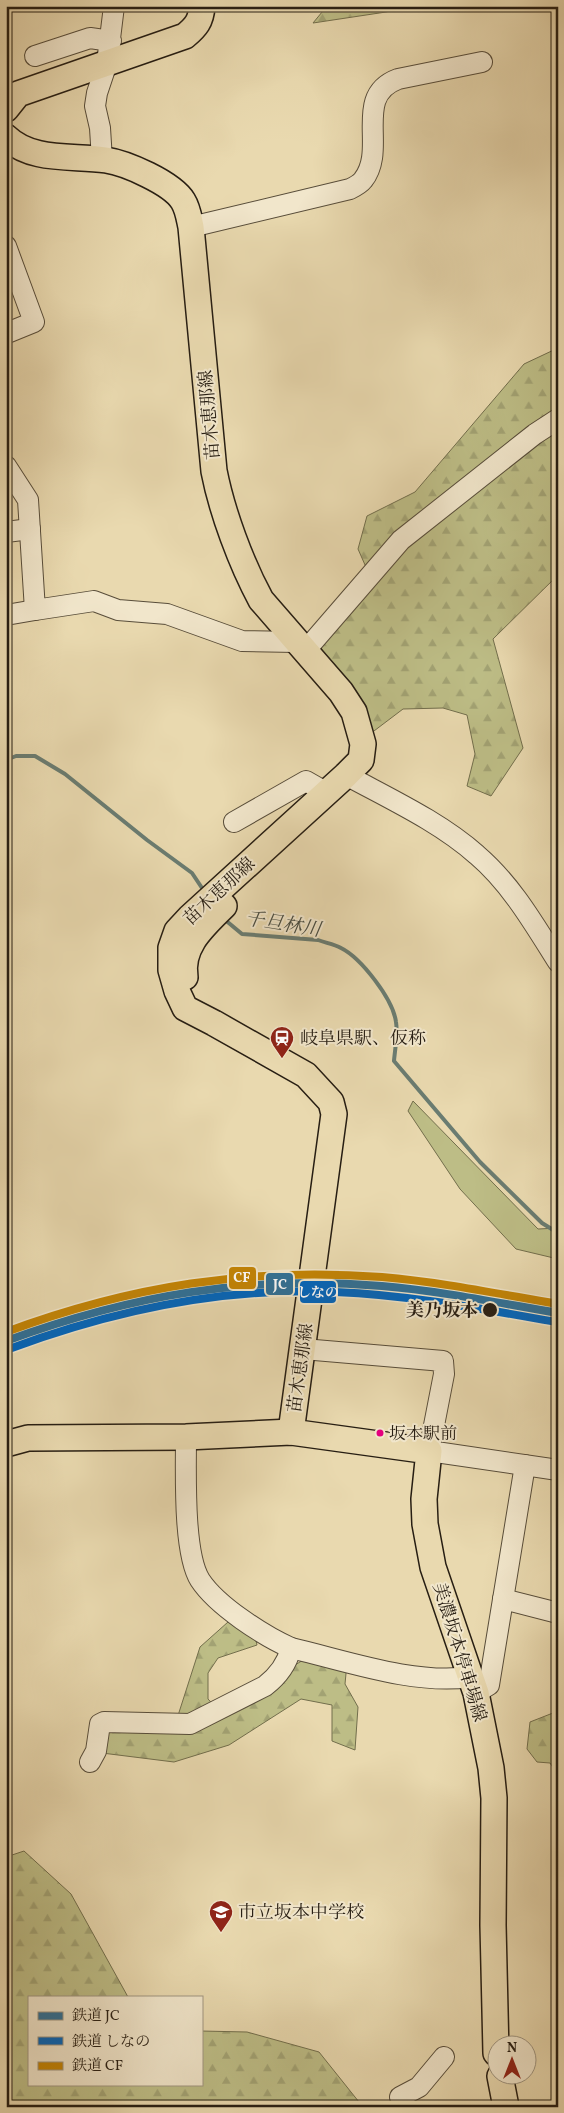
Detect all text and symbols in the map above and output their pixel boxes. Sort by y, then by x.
street label: 苗木恵那線 [194,369,227,461]
street label: 苗木恵那線 [179,852,261,932]
water label: 千旦林川 [243,906,324,944]
station icon: 岐阜県駅、仮称 [269,1025,295,1059]
place label: 岐阜県駅、仮称 [300,1027,426,1052]
line badge: CF [228,1266,257,1290]
text: CF [233,1269,251,1288]
line badge: JC [265,1272,294,1296]
text: JC [272,1276,287,1295]
line badge: しなの [299,1280,337,1304]
text: しなの [297,1284,339,1303]
place label: 美乃坂本 [406,1299,478,1324]
marker: 美乃坂本 [481,1301,499,1319]
street label: 苗木恵那線 [283,1322,320,1415]
place label: 坂本駅前 [389,1423,457,1446]
marker: 坂本駅前 [375,1428,385,1438]
street label: 美濃坂本停車場線 [426,1580,492,1725]
school or university icon: 市立坂本中学校 [208,1899,234,1933]
place label: 市立坂本中学校 [238,1901,364,1926]
legend [28,1996,202,2086]
text: 鉄道 JC [72,2006,120,2027]
text: 鉄道 しなの [72,2032,150,2053]
north arrow [486,2036,536,2086]
text: N [507,2039,517,2058]
text: 鉄道 CF [72,2056,123,2077]

